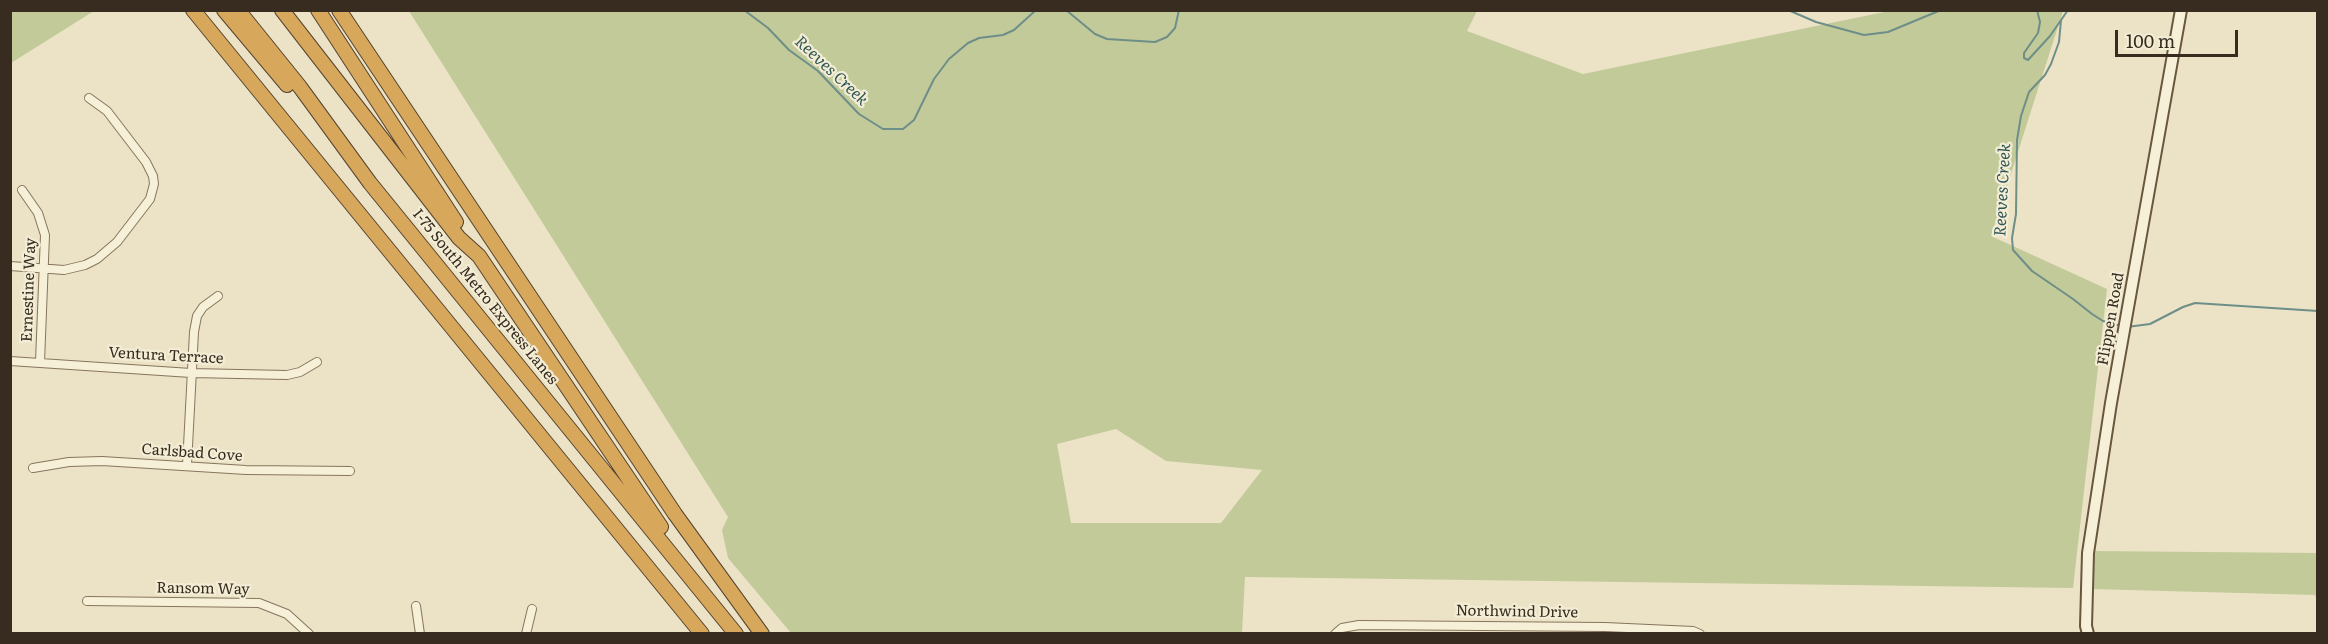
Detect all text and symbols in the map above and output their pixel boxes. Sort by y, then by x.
scale bar [2118,18,2241,56]
text: 100 m [2126,27,2175,54]
water label: Reeves Creek [790,32,872,110]
water label: Reeves Creek [1991,143,2015,237]
street label: I-75 South Metro Express Lanes [409,206,561,388]
street label: Ernestine Way [18,238,40,342]
street label: Flippen Road [2094,271,2128,367]
street label: Ventura Terrace [108,344,224,368]
street label: Carlsbad Cove [141,440,243,466]
street label: Ransom Way [156,579,250,599]
street label: Northwind Drive [1456,602,1578,622]

